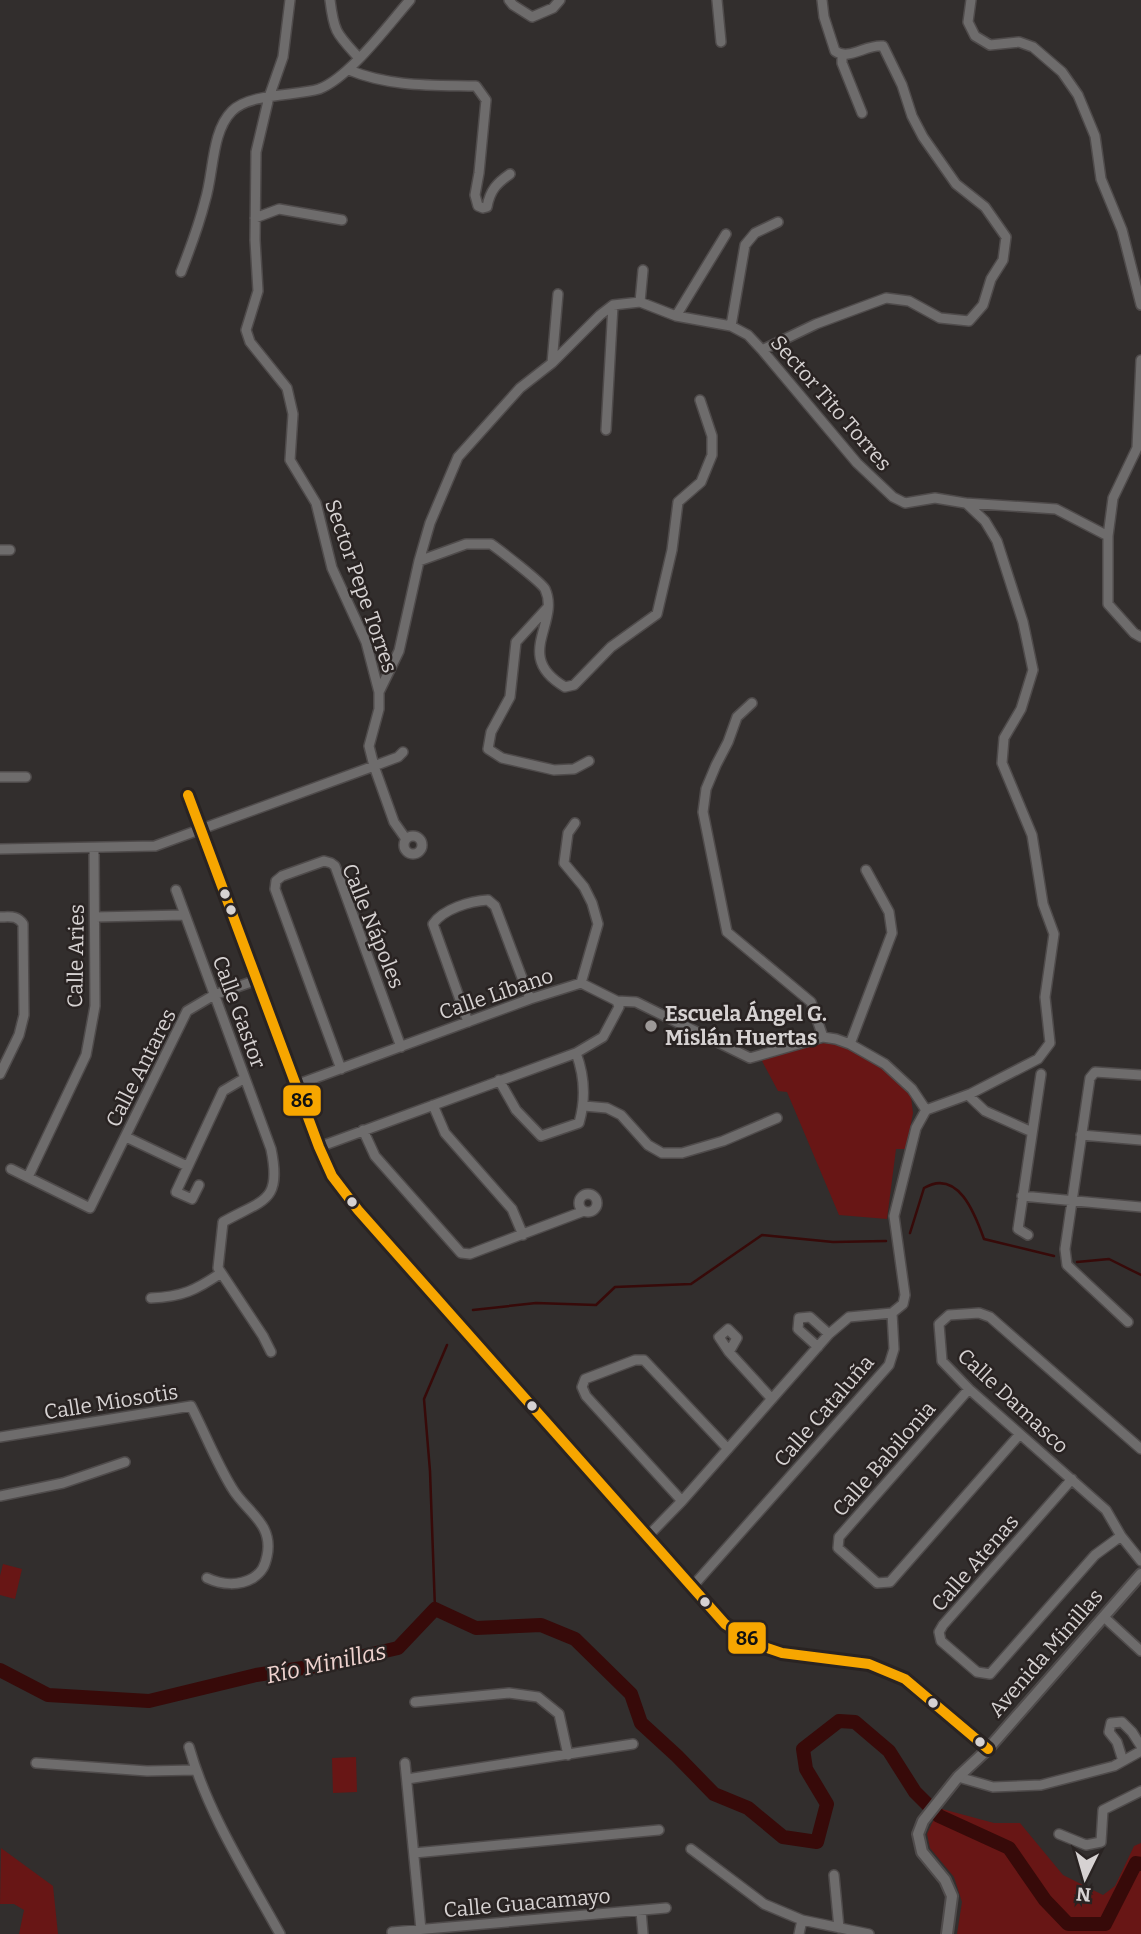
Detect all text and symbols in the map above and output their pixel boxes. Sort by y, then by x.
street label: Sector Tito Torres [765,330,897,476]
street label: Sector Pepe Torres [319,496,403,676]
street label: Calle Nápoles [336,860,410,992]
unlabelled marker [218,887,232,901]
unlabelled marker [224,903,238,917]
street label: Calle Aries [62,904,90,1008]
street label: Calle Gastor [207,952,271,1072]
street label: Calle Líbano [435,962,557,1026]
place label: Escuela Ángel G. Mislán Huertas [665,1000,827,1051]
street label: Calle Antares [100,1004,182,1132]
marker: Escuela Ángel G. Mislán Huertas [643,1018,659,1034]
line badge: 86 [282,1084,322,1117]
text: 86 [291,1089,313,1112]
unlabelled marker [345,1195,359,1209]
street label: Calle Damasco [952,1343,1074,1459]
street label: Calle Cataluña [768,1349,880,1472]
street label: Calle Miosotis [42,1379,180,1425]
street label: Calle Babilonia [827,1396,941,1522]
unlabelled marker [525,1399,539,1413]
street label: Calle Atenas [926,1509,1024,1617]
street label: Avenida Minillas [983,1584,1109,1722]
unlabelled marker [698,1595,712,1609]
line badge: 86 [727,1621,767,1655]
text: 86 [736,1627,758,1650]
water label: Río Minillas [263,1637,389,1689]
unlabelled marker [926,1696,940,1710]
unlabelled marker [973,1735,987,1749]
north arrow [1050,1843,1120,1913]
text: N [1075,1882,1092,1907]
street label: Calle Guacamayo [442,1883,612,1923]

